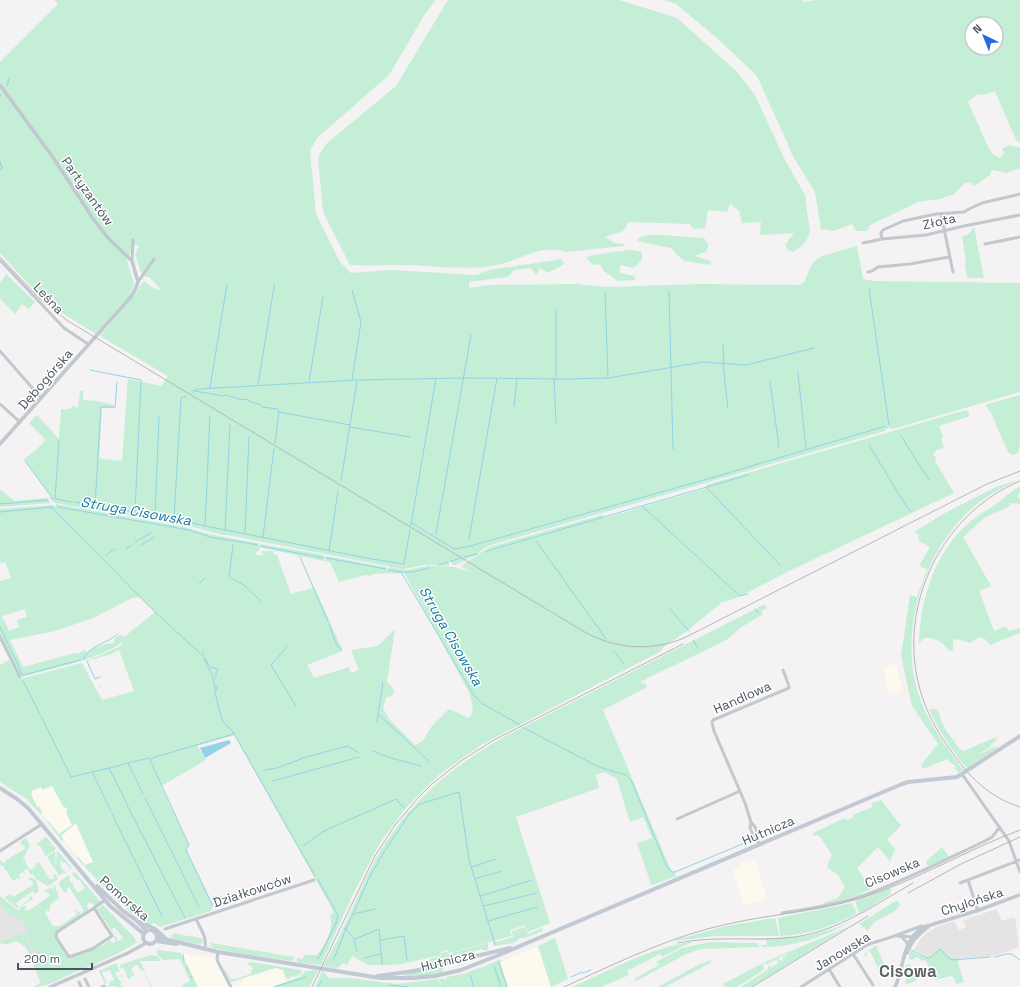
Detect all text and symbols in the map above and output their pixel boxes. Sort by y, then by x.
north arrow [964,16,1004,56]
text: N [970,21,985,36]
street label: Partyzantów [58,154,118,229]
street label: Złota [921,209,958,234]
street label: Leśna [30,279,68,318]
street label: Dębogórska [14,345,77,413]
water label: Struga Cisowska [79,492,194,530]
water label: Struga Cisowska [415,583,487,690]
street label: Handlowa [711,677,774,718]
street label: Hutnicza [739,812,797,849]
street label: Cisowska [862,853,923,892]
street label: Działkowców [211,870,294,911]
street label: Pomorska [96,872,154,925]
street label: Chylońska [939,883,1006,920]
street label: Janowska [811,928,874,975]
scale bar [18,945,92,971]
street label: Hutnicza [419,945,478,975]
text: 200 m [24,951,60,967]
district label: Cisowa [879,960,937,982]

